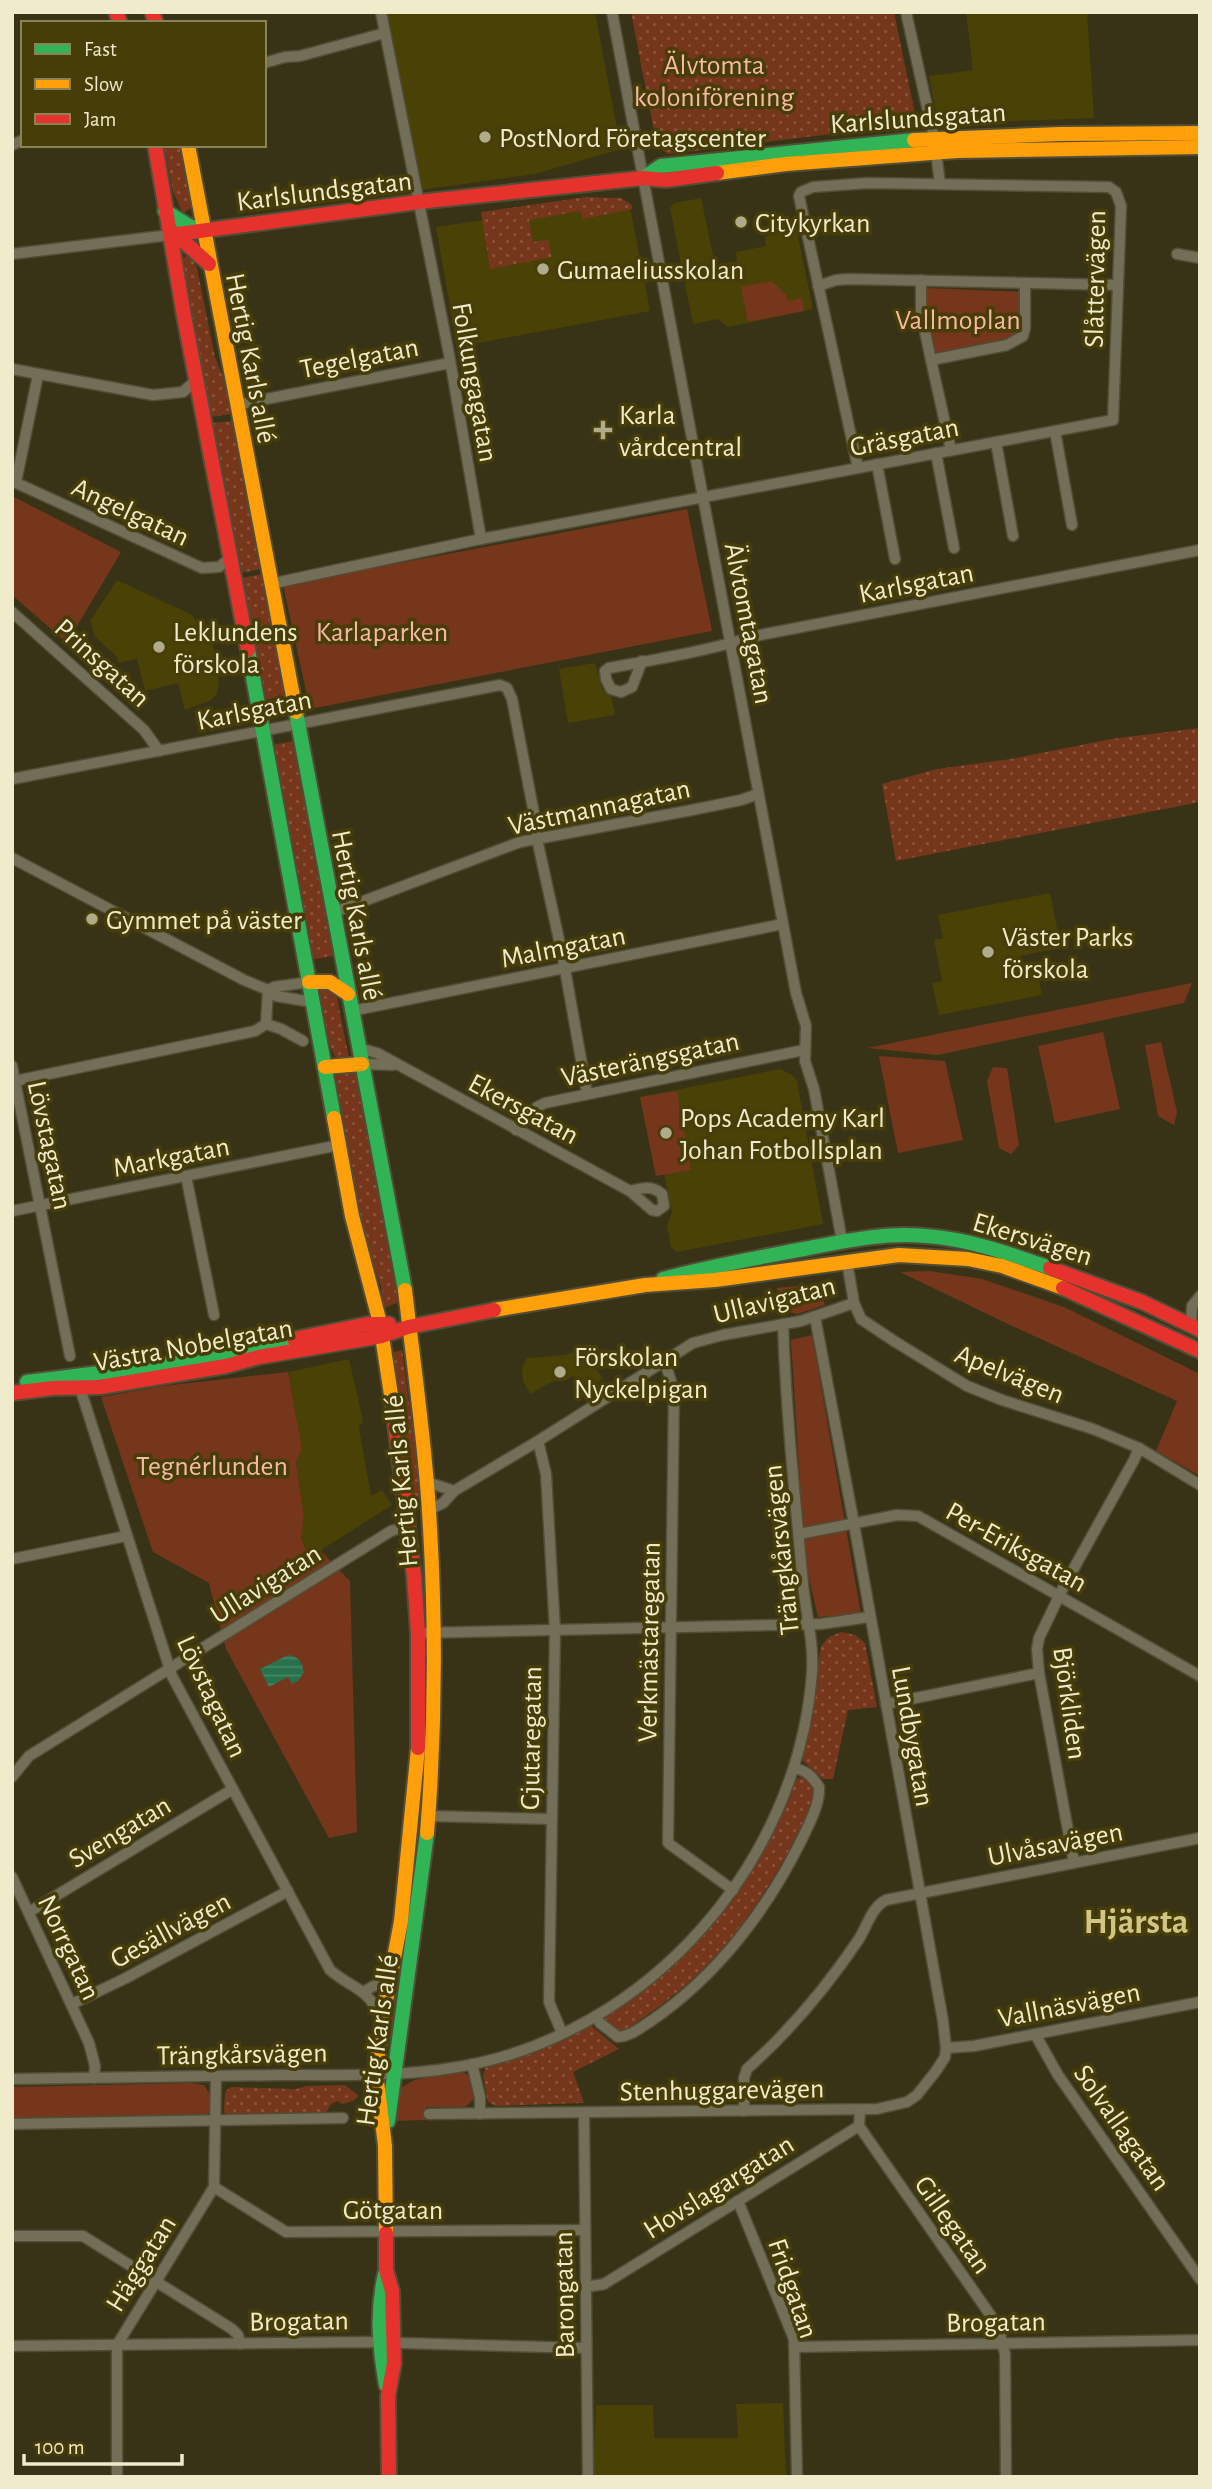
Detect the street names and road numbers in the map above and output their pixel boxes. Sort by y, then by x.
street label: Karlslundsgatan [829,99,1007,139]
street label: Karlslundsgatan [235,167,414,217]
street label: Slåttervägen [1081,210,1111,348]
street label: Hertig Karls allé [220,271,280,446]
street label: Folkungagatan [446,300,502,464]
street label: Tegelgatan [298,334,421,384]
street label: Gräsgatan [847,414,961,462]
street label: Angelgatan [67,473,193,552]
street label: Älvtomtagatan [719,540,779,706]
street label: Karlsgatan [857,559,976,609]
street label: Prinsgatan [49,614,155,713]
street label: Karlsgatan [195,686,314,736]
street label: Västmannagatan [506,775,693,841]
street label: Hertig Karls allé [326,828,386,1003]
street label: Malmgatan [499,922,628,974]
street label: Västerängsgatan [559,1027,742,1092]
street label: Ekersgatan [463,1069,583,1150]
street label: Lövstagatan [22,1078,76,1212]
street label: Markgatan [111,1133,232,1183]
street label: Ekersvägen [969,1208,1096,1271]
street label: Ullavigatan [711,1272,838,1330]
street label: Västra Nobelgatan [92,1315,295,1377]
street label: Apelvägen [951,1340,1068,1409]
street label: Hertig Karls allé [381,1394,423,1568]
street label: Trängkårsvägen [759,1463,805,1636]
street label: Per-Eriksgatan [941,1498,1091,1598]
street label: Ullavigatan [206,1540,326,1630]
street label: Verkmästaregatan [634,1542,666,1743]
street label: Lövstagatan [171,1632,252,1762]
street label: Björkliden [1047,1645,1091,1761]
street label: Lundbygatan [886,1664,938,1809]
street label: Gjutaregatan [517,1666,547,1810]
street label: Svengatan [64,1791,176,1874]
street label: Ulvåsavägen [985,1818,1125,1872]
street label: Gesällvägen [106,1888,236,1974]
street label: Norrgatan [32,1891,105,2005]
street label: Hertig Karls allé [352,1953,404,2128]
street label: Vallnäsvägen [996,1978,1143,2033]
street label: Trängkårsvägen [156,2040,328,2070]
street label: Solvallagatan [1068,2060,1175,2196]
street label: Stenhuggarevägen [619,2075,825,2107]
street label: Hovslagargatan [639,2130,799,2245]
street label: Gillegatan [909,2171,996,2279]
street label: Götgatan [343,2197,443,2225]
street label: Häggatan [101,2211,182,2317]
street label: Barongatan [550,2231,580,2359]
street label: Fridgatan [762,2235,822,2342]
street label: Brogatan [249,2307,349,2337]
street label: Brogatan [946,2308,1046,2338]

